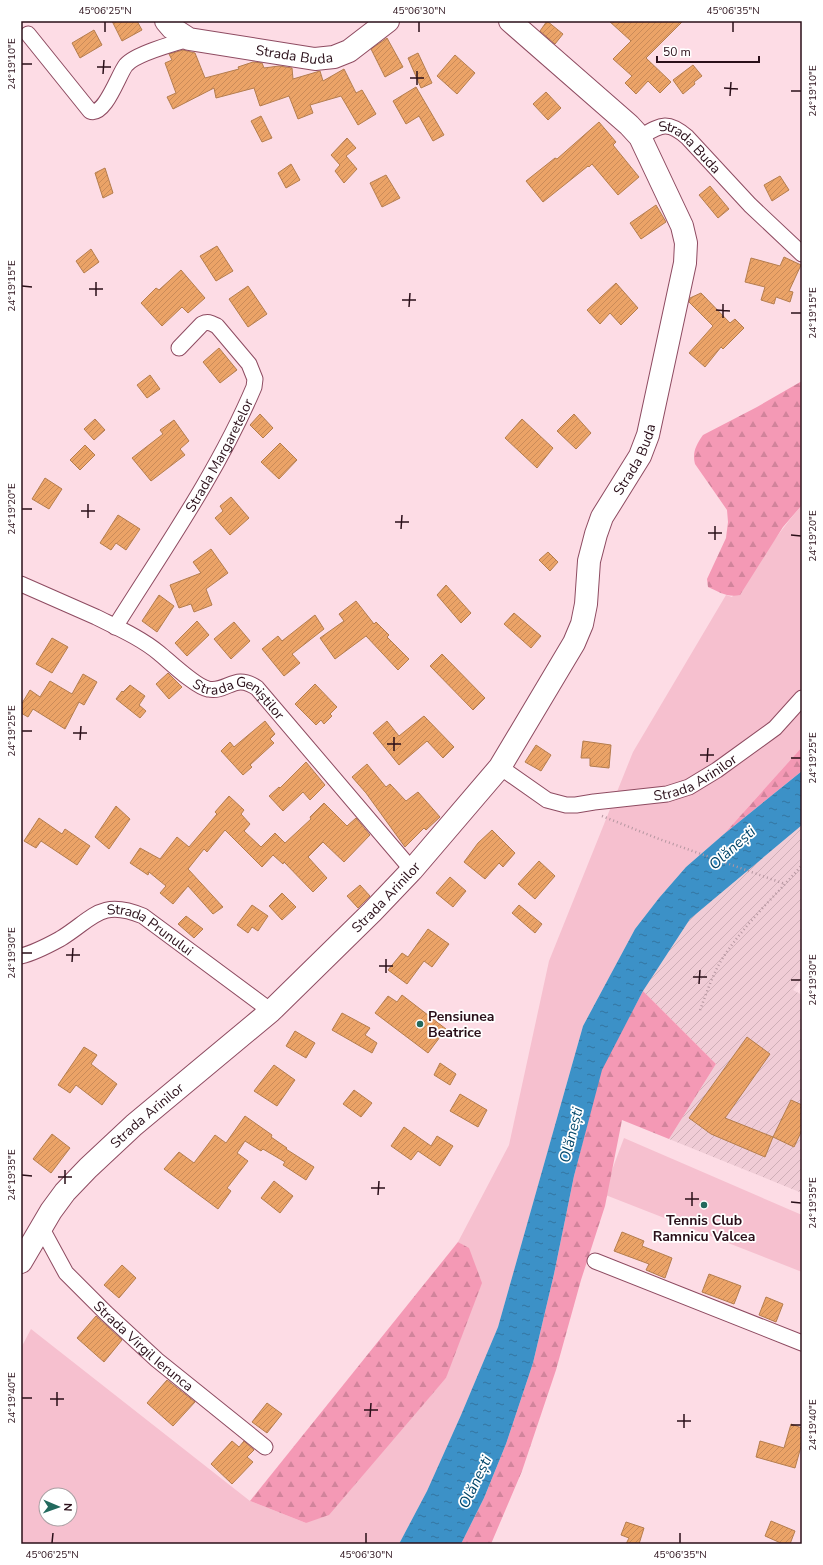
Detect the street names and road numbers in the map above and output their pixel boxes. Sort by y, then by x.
street label: Strada Buda [254,40,334,69]
street label: Strada Buda [657,116,725,177]
street label: Strada Margaretelor [181,395,257,516]
street label: Strada Buda [608,422,660,499]
street label: Strada Geniștilor [189,672,289,723]
street label: Strada Arinilor [652,749,741,805]
street label: Strada Arinilor [347,858,425,937]
street label: Strada Prunului [106,899,197,960]
street label: Strada Arinilor [106,1078,188,1152]
street label: Strada Virgil Ierunca [89,1296,198,1395]

